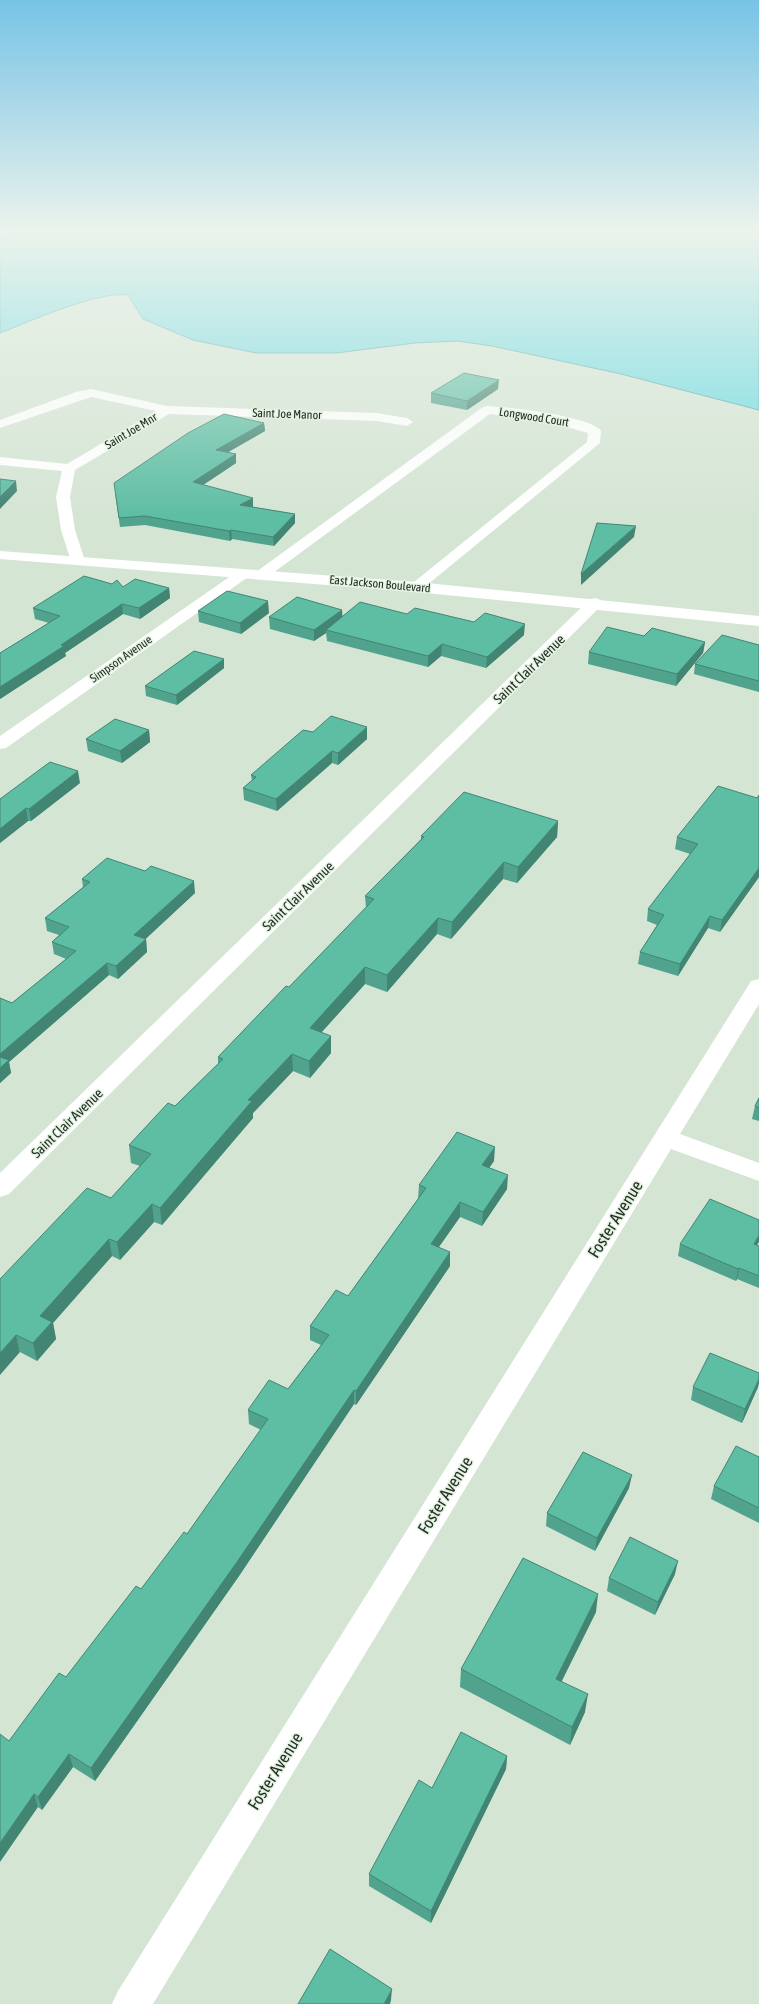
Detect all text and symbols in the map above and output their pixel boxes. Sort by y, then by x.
street label: Longwood Court [498,405,571,430]
street label: Saint Joe Manor [252,406,322,422]
street label: Saint Joe Mnr [102,410,160,452]
street label: East Jackson Boulevard [329,573,431,595]
street label: Saint Clair Avenue [490,631,568,707]
street label: Simpson Avenue [87,632,155,686]
street label: Saint Clair Avenue [259,858,337,934]
street label: Saint Clair Avenue [28,1085,106,1161]
street label: Foster Avenue [583,1176,647,1261]
street label: Foster Avenue [413,1452,477,1537]
street label: Foster Avenue [243,1728,307,1813]

